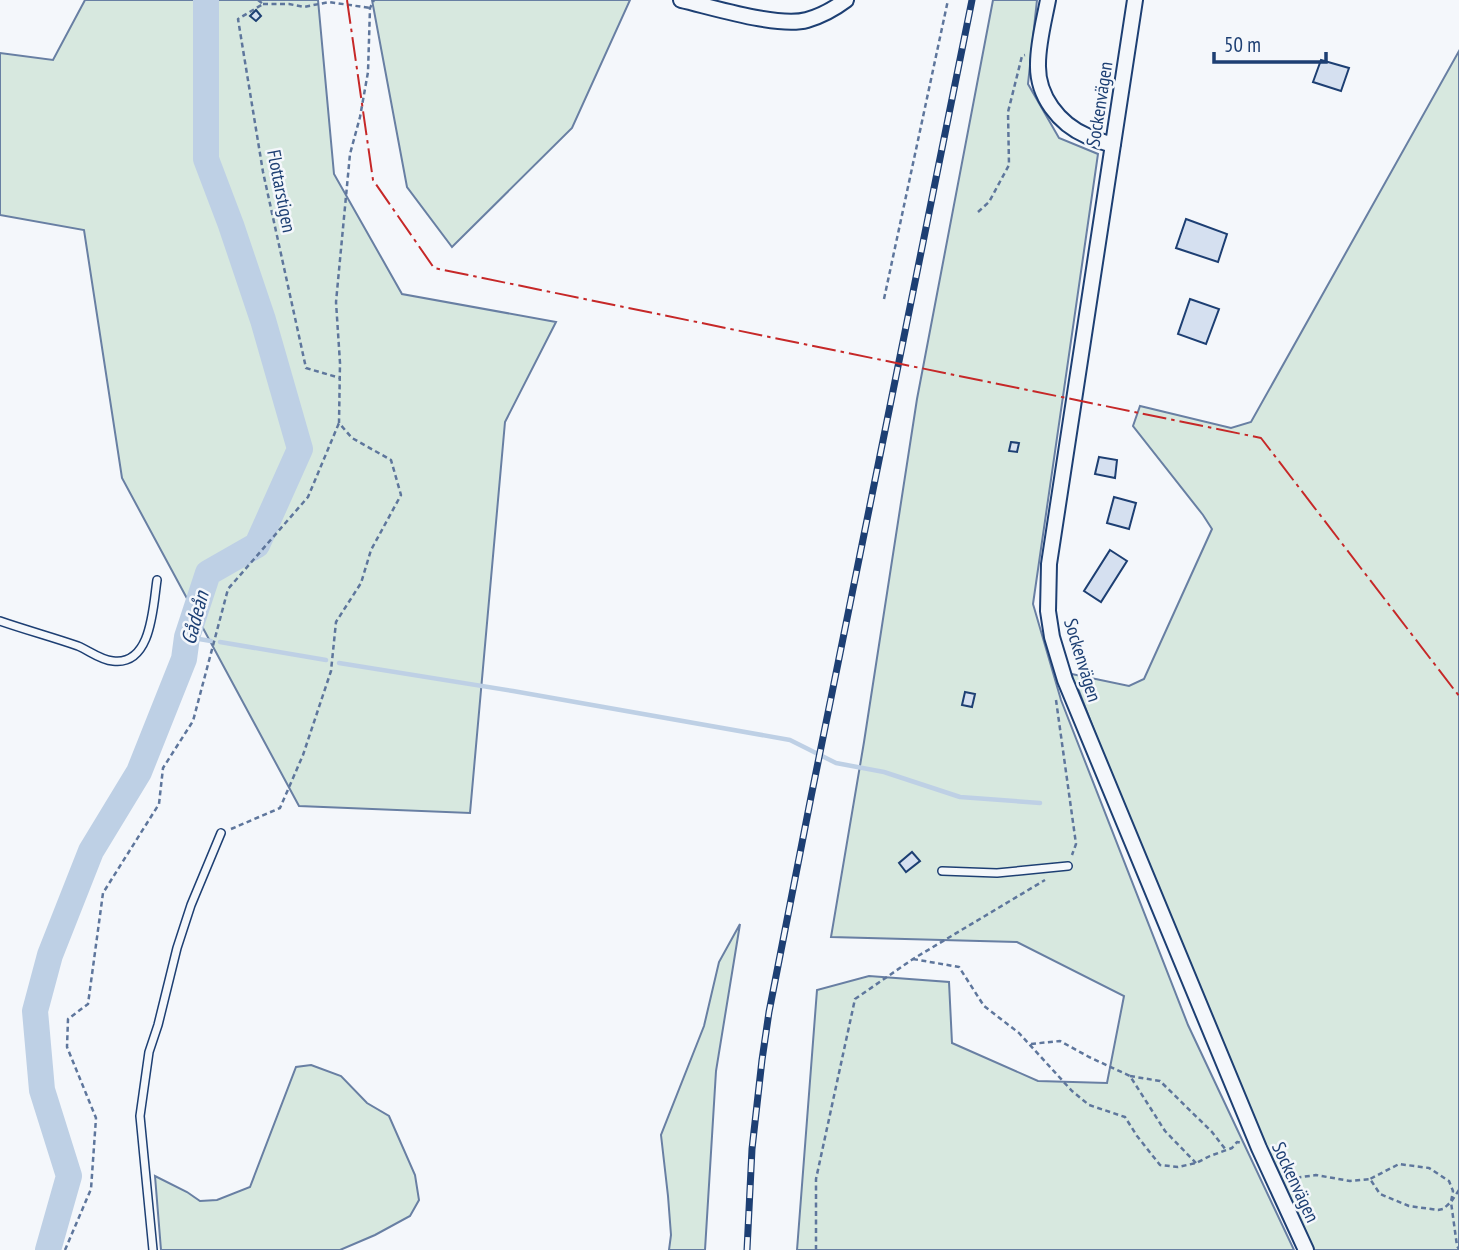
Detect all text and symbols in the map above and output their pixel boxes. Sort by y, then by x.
scale bar [1214,21,1326,65]
text: 50 m [1224,31,1261,58]
street label: Sockenvägen [1080,60,1118,148]
street label: Flottarstigen [262,148,302,234]
water label: Gådeån [174,587,215,648]
street label: Sockenvägen [1059,615,1107,705]
street label: Sockenvägen [1267,1138,1325,1226]

